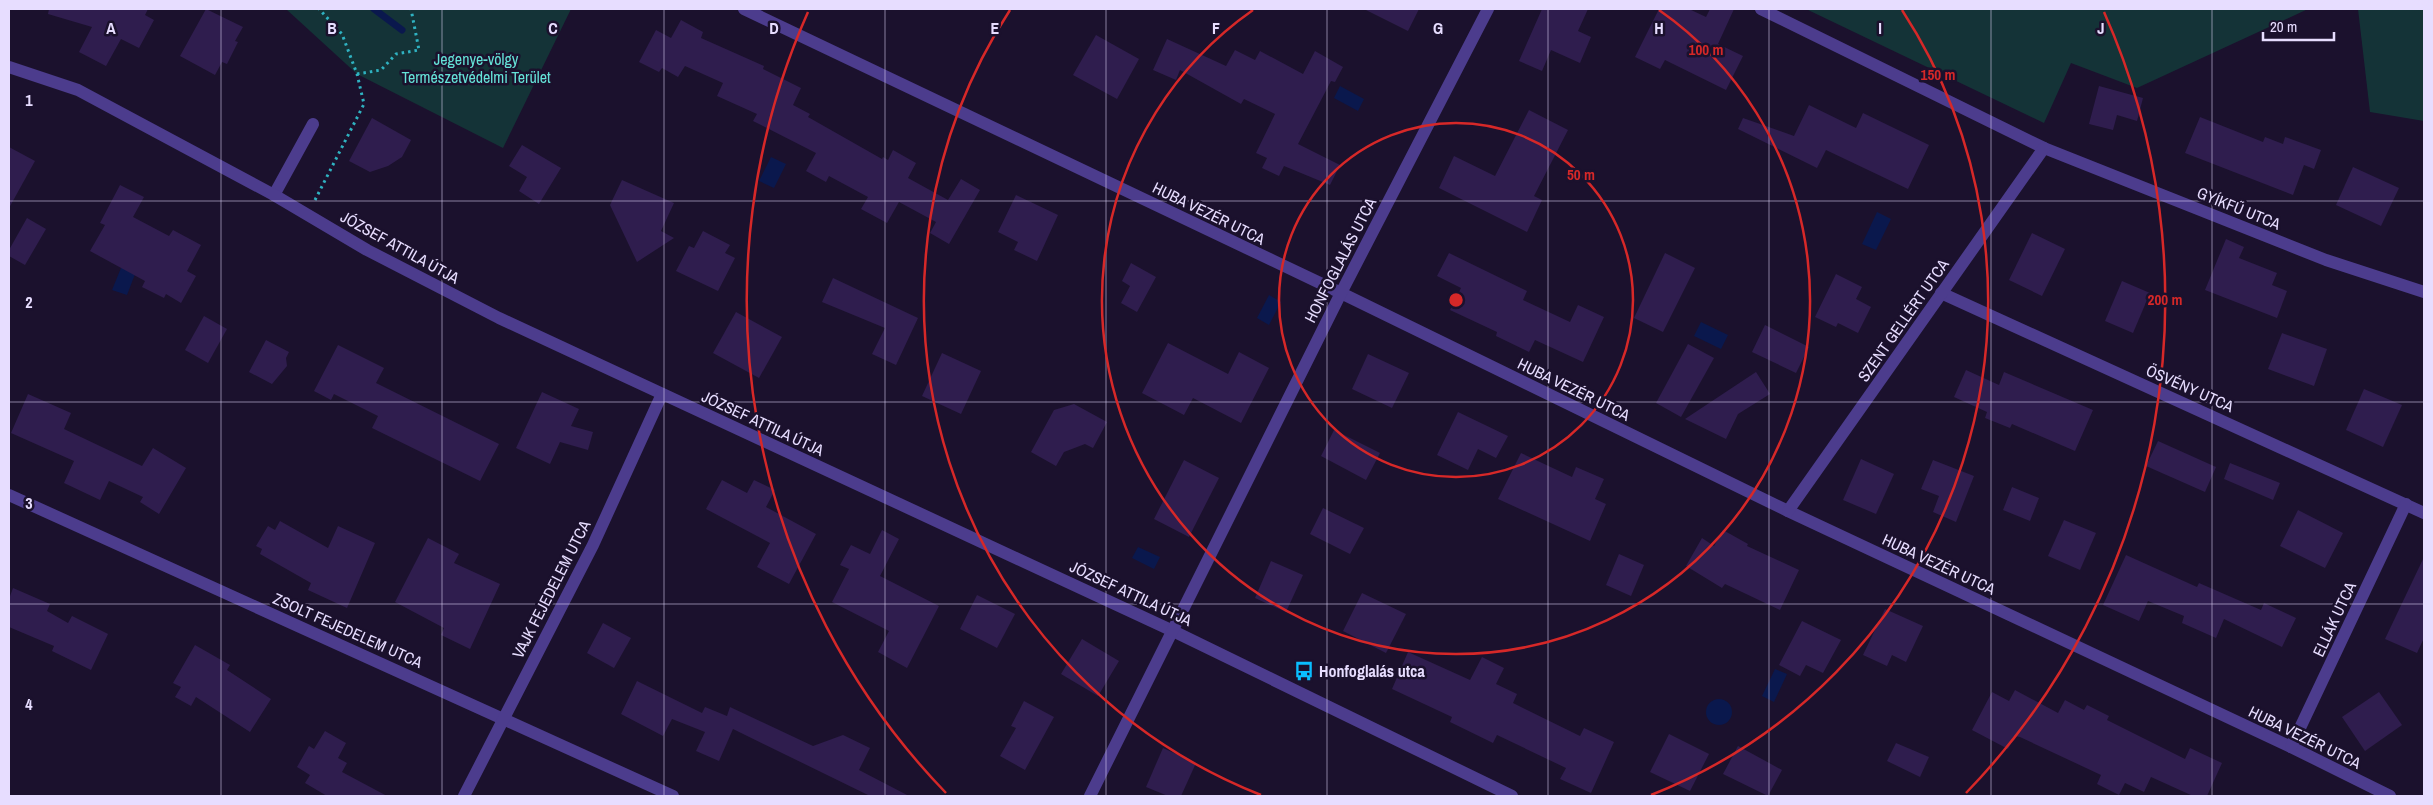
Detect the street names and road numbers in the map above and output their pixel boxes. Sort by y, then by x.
street label: HUBA VEZÉR UTCA [1149,176,1269,250]
street label: GYÍKFŰ UTCA [2194,181,2284,235]
street label: HONFOGLALÁS UTCA [1299,193,1381,326]
street label: JÓZSEF ATTILA ÚTJA [337,205,463,289]
street label: SZENT GELLÉRT UTCA [1852,254,1954,386]
street label: HUBA VEZÉR UTCA [1514,352,1634,426]
street label: ÖSVÉNY UTCA [2143,359,2238,417]
street label: JÓZSEF ATTILA ÚTJA [698,385,828,461]
street label: VAJK FEJEDELEM UTCA [507,516,595,662]
street label: HUBA VEZÉR UTCA [1879,528,1999,600]
street label: JÓZSEF ATTILA ÚTJA [1066,555,1196,631]
street label: ELLÁK UTCA [2307,578,2361,660]
street label: ZSOLT FEJEDELEM UTCA [270,587,426,673]
street label: HUBA VEZÉR UTCA [2245,700,2365,774]

